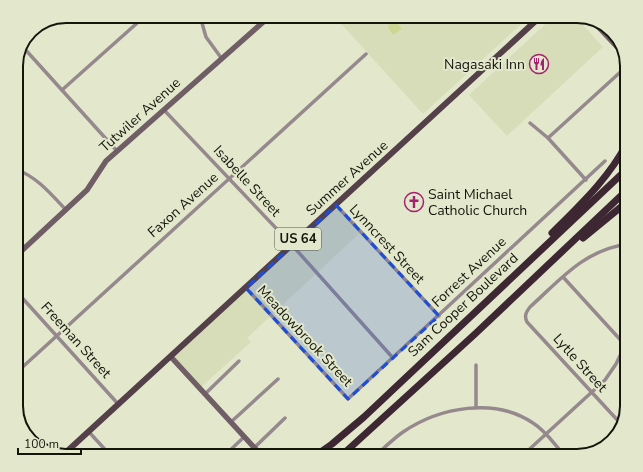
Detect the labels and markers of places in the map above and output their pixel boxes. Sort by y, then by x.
restaurant icon: Nagasaki Inn [528,53,550,75]
place label: Nagasaki Inn [444,55,525,74]
place label: Saint Michael Catholic Church [428,185,527,220]
church icon: Saint Michael Catholic Church [403,191,425,213]

